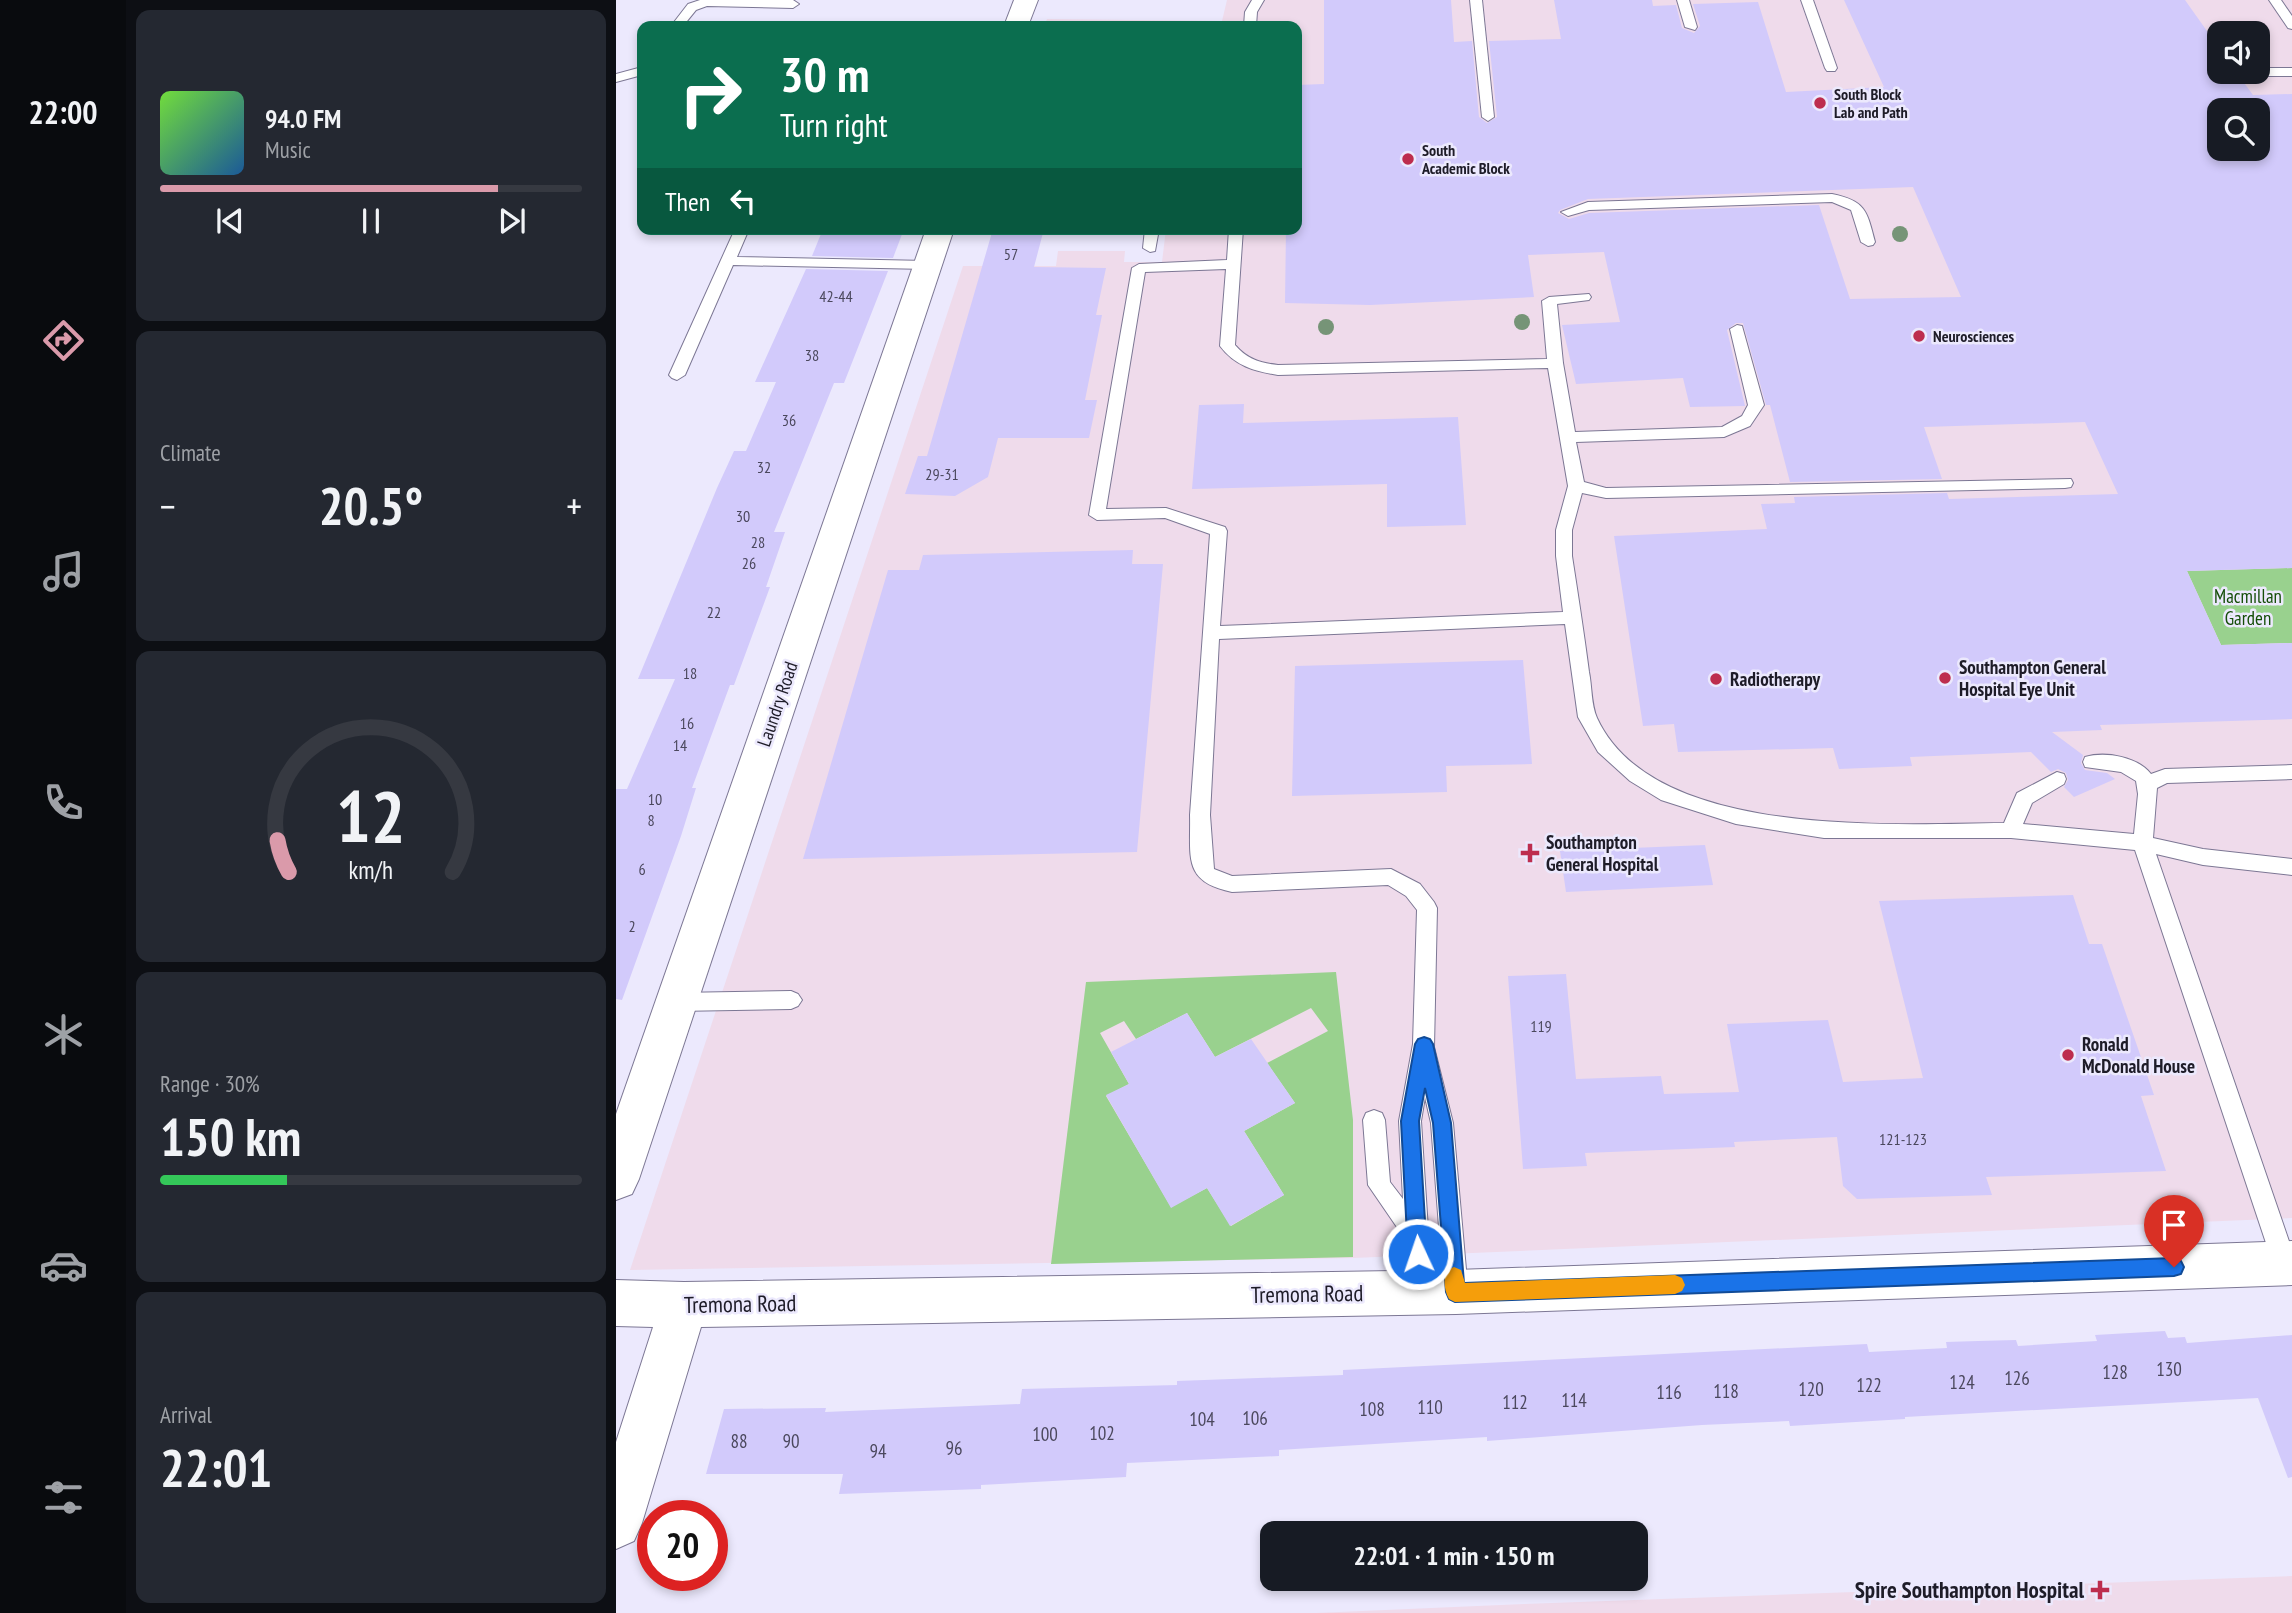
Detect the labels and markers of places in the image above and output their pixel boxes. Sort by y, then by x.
place label: South Block Lab and Path [1834,84,1908,122]
marker: South Block Lab and Path [1812,95,1828,111]
place label: South Academic Block [1421,140,1510,178]
marker: South Academic Block [1400,151,1416,167]
place label: Neurosciences [1933,326,2015,346]
marker: Neurosciences [1911,328,1927,344]
place label: Southampton General Hospital Eye Unit [1959,655,2106,701]
place label: Radiotherapy [1730,667,1820,691]
marker: Southampton General Hospital Eye Unit [1937,670,1953,686]
marker: Radiotherapy [1708,671,1724,687]
place label: Southampton General Hospital [1546,830,1659,876]
marker: Southampton General Hospital [1520,843,1540,863]
place label: Ronald McDonald House [2082,1032,2195,1078]
marker: Ronald McDonald House [2060,1047,2076,1063]
pin [2144,1195,2204,1267]
place label: Spire Southampton Hospital [1855,1575,2084,1604]
marker: Spire Southampton Hospital [2090,1580,2110,1600]

